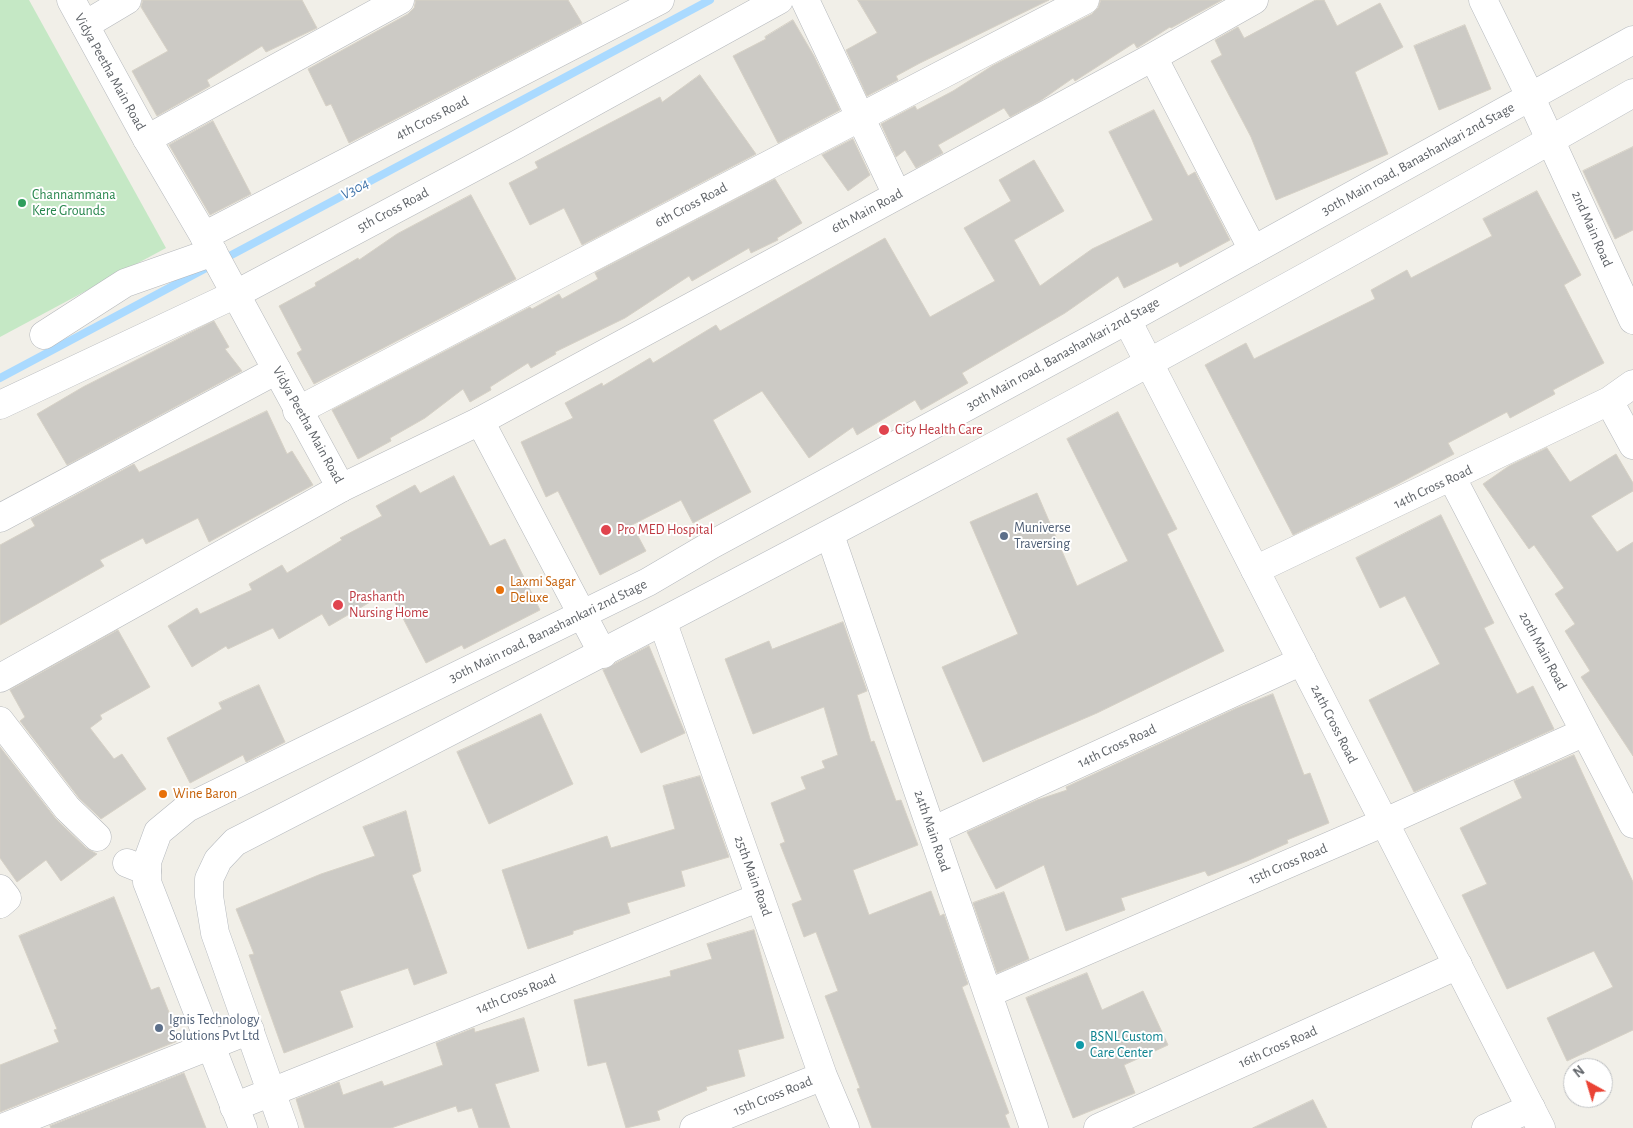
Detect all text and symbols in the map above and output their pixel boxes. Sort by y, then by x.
street label: Vidya Peetha Main Road [71,11,149,133]
street label: 4th Cross Road [393,92,471,144]
street label: 30th Main road, Banashankari 2nd Stage [1318,99,1518,219]
water label: V304 [338,174,372,204]
street label: 6th Cross Road [652,179,730,231]
street label: 5th Cross Road [354,184,432,236]
street label: 6th Main Road [828,185,906,237]
place label: Channammana Kere Grounds [32,187,116,220]
street label: 2nd Main Road [1568,188,1616,270]
marker: Channammana Kere Grounds [16,197,28,209]
street label: 30th Main road, Banashankari 2nd Stage [963,294,1163,414]
street label: Vidya Peetha Main Road [269,364,347,486]
place label: City Health Care [895,422,983,438]
marker: City Health Care [877,423,891,437]
street label: 14th Cross Road [1391,462,1475,512]
place label: Muniverse Traversing [1014,520,1071,552]
place label: Pro MED Hospital [617,522,713,538]
marker: Pro MED Hospital [599,523,613,537]
marker: Muniverse Traversing [998,530,1010,542]
place label: Laxmi Sagar Deluxe [510,574,576,606]
street label: 30th Main road, Banashankari 2nd Stage [446,576,650,686]
marker: Laxmi Sagar Deluxe [494,584,506,596]
place label: Prashanth Nursing Home [349,589,429,622]
marker: Prashanth Nursing Home [331,598,345,612]
street label: 20th Main Road [1515,609,1571,693]
street label: 24th Cross Road [1307,682,1361,766]
street label: 14th Cross Road [1075,721,1159,771]
place label: Wine Baron [173,786,237,802]
marker: Wine Baron [157,788,169,800]
street label: 24th Main Road [910,788,954,874]
street label: 25th Main Road [731,833,775,919]
street label: 15th Cross Road [1246,840,1330,888]
street label: 14th Cross Road [474,970,558,1018]
place label: Ignis Technology Solutions Pvt Ltd [169,1012,259,1044]
marker: Ignis Technology Solutions Pvt Ltd [153,1022,165,1034]
street label: 16th Cross Road [1236,1022,1320,1072]
place label: BSNL Custom Care Center [1090,1029,1163,1062]
marker: BSNL Custom Care Center [1074,1039,1086,1051]
north arrow [1563,1058,1613,1108]
text: N [1571,1064,1587,1081]
street label: 15th Cross Road [731,1073,815,1119]

